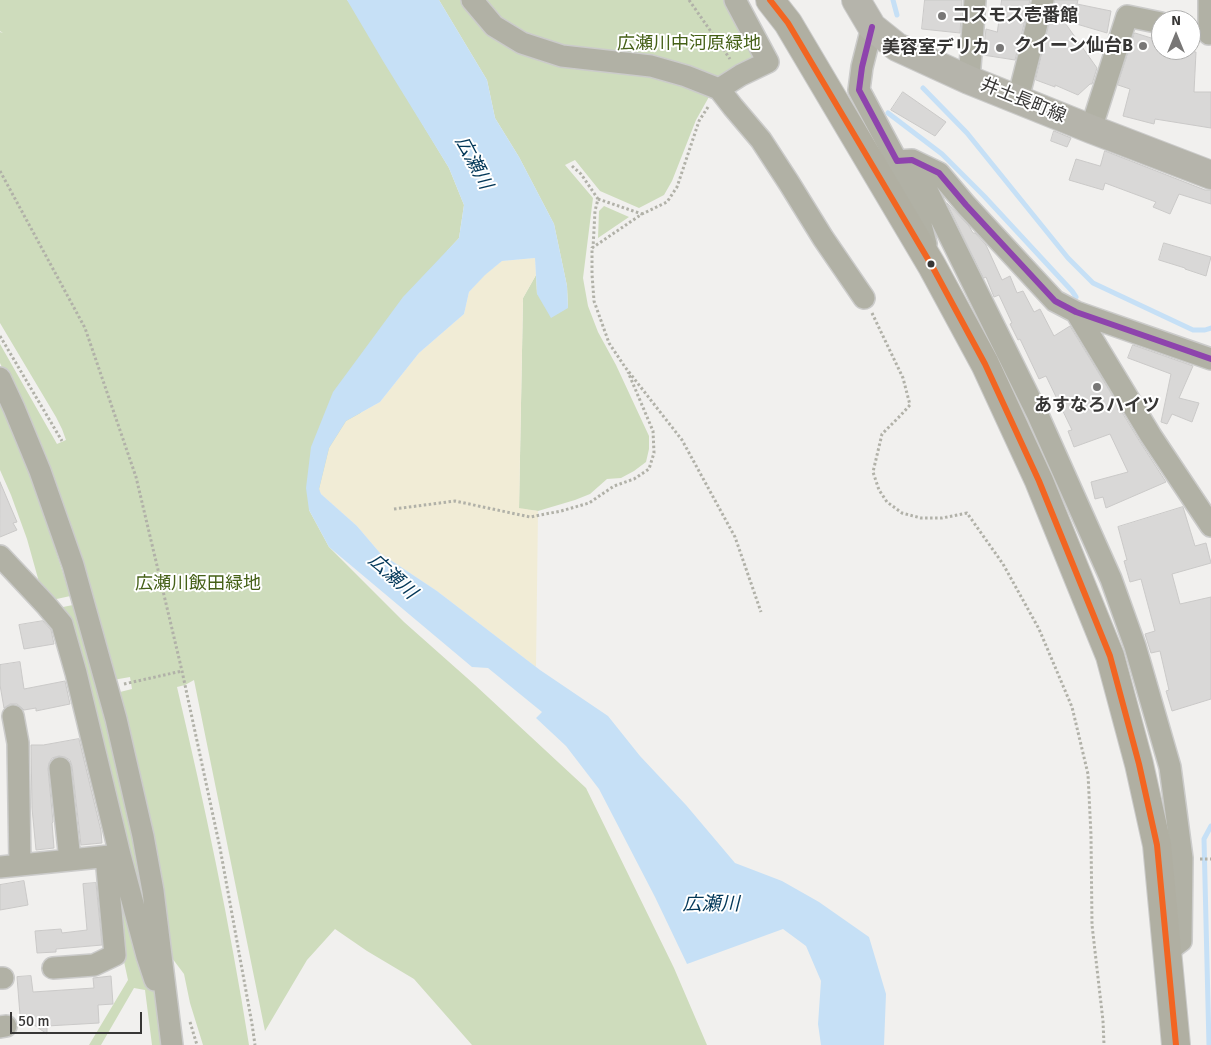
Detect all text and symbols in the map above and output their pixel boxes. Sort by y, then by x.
place label: コスモス壱番館 [952,5,1078,27]
marker: コスモス壱番館 [936,10,948,22]
north arrow [1151,10,1201,60]
text: N [1171,12,1181,29]
park label: 広瀬川中河原緑地 [617,33,761,55]
place label: クイーン仙台B [1014,35,1133,57]
place label: 美容室デリカ [882,37,990,59]
marker: クイーン仙台B [1137,40,1149,52]
marker: 美容室デリカ [994,42,1006,54]
street label: 井土長町線 [977,74,1069,128]
water label: 広瀬川 [450,132,496,194]
unlabelled marker [926,259,936,269]
marker: あすなろハイツ [1091,381,1103,393]
place label: あすなろハイツ [1034,395,1160,417]
water label: 広瀬川 [363,549,421,605]
park label: 広瀬川飯田緑地 [135,573,261,595]
water label: 広瀬川 [683,894,739,916]
scale bar [12,1002,145,1034]
text: 50 m [18,1012,49,1030]

